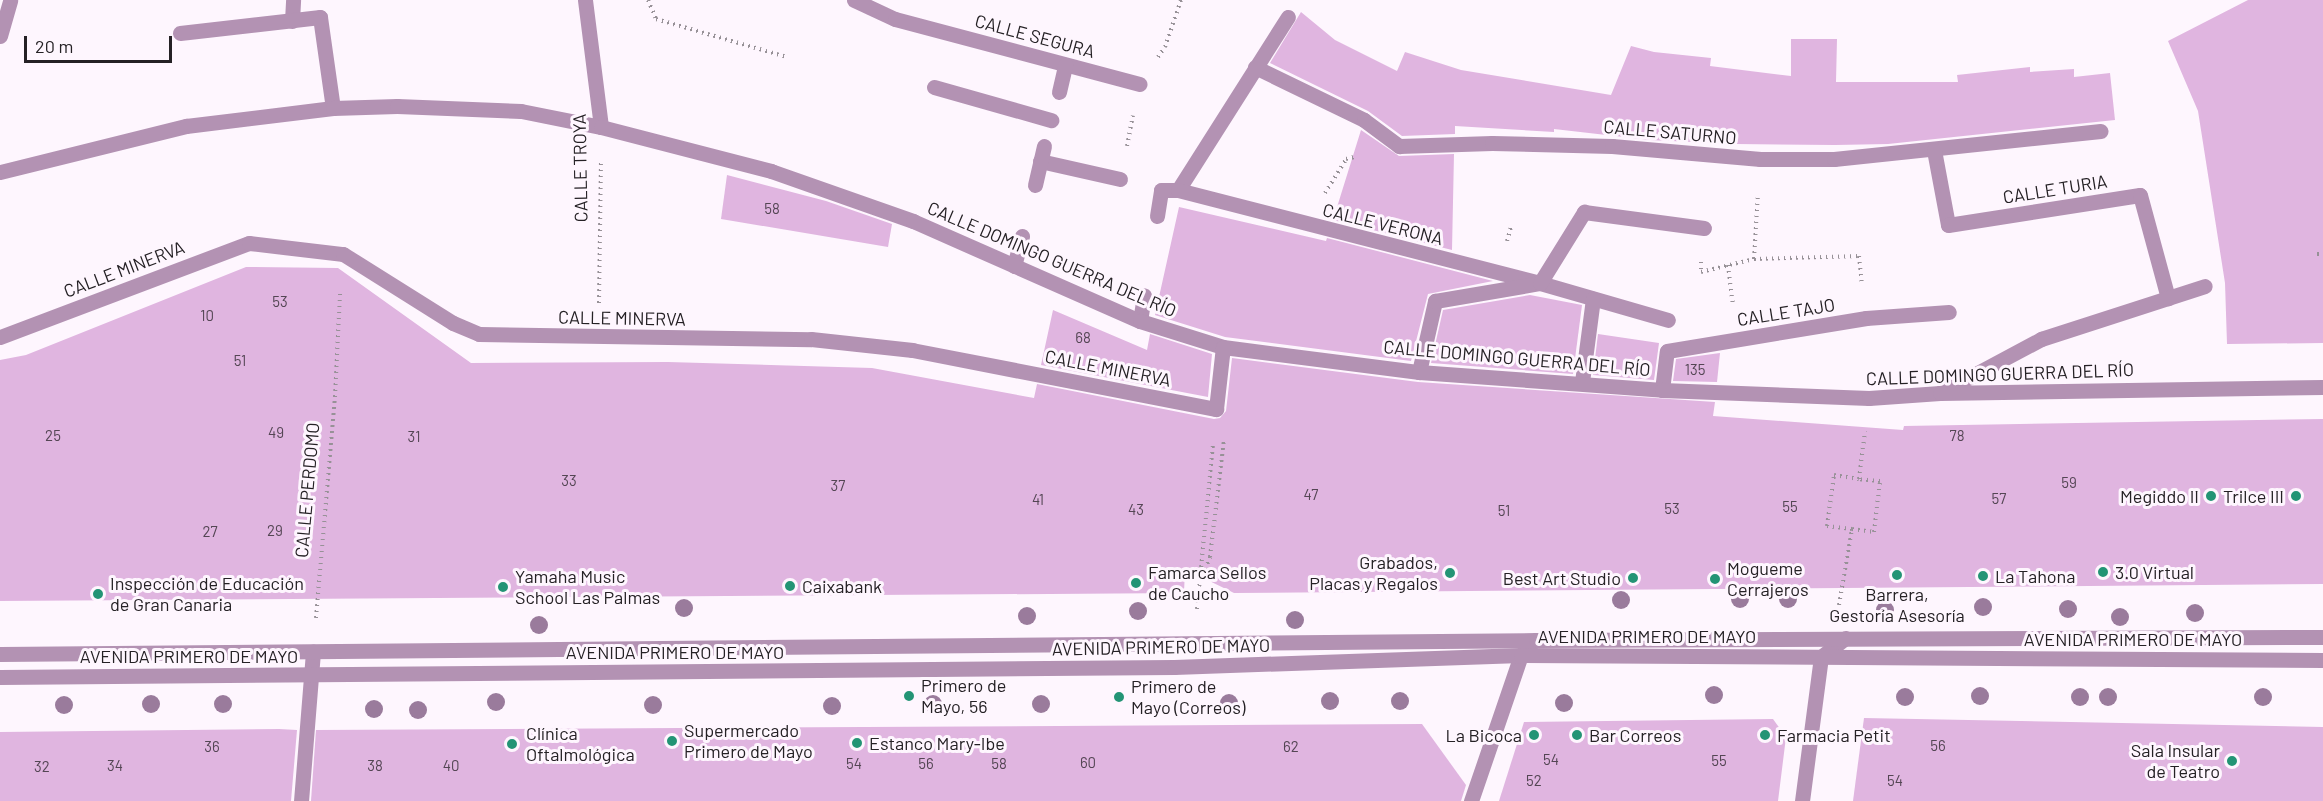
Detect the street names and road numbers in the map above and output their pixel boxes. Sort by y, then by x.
street label: CALLE SEGURA [973,10,1097,62]
street label: CALLE TROYA [568,113,592,223]
street label: CALLE SATURNO [1603,115,1737,149]
street label: CALLE TURIA [2001,170,2109,208]
street label: CALLE DOMINGO GUERRA DEL RÍO [924,197,1180,321]
street label: CALLE VERONA [1321,199,1445,249]
street label: CALLE MINERVA [60,236,188,302]
street label: CALLE TAJO [1736,294,1836,330]
street label: CALLE MINERVA [558,306,686,330]
street label: CALLE DOMINGO GUERRA DEL RÍO [1383,336,1651,380]
street label: CALLE MINERVA [1043,345,1173,391]
street label: CALLE DOMINGO GUERRA DEL RÍO [1866,359,2134,389]
street label: CALLE PERDOMO [290,421,324,559]
street label: AVENIDA PRIMERO DE MAYO [1538,625,1756,647]
street label: AVENIDA PRIMERO DE MAYO [2024,628,2242,650]
street label: AVENIDA PRIMERO DE MAYO [1052,634,1270,660]
street label: AVENIDA PRIMERO DE MAYO [566,641,784,663]
street label: AVENIDA PRIMERO DE MAYO [80,645,298,667]

